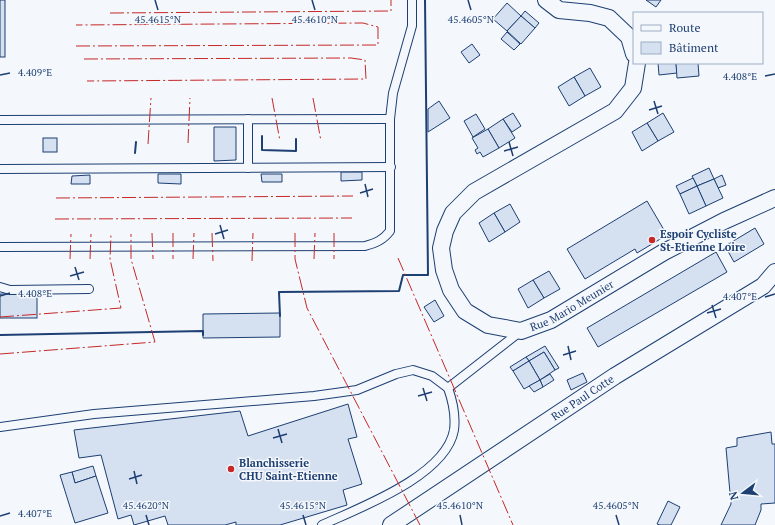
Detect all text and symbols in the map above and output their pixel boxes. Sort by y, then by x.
legend [633,12,763,64]
text: 45.4615°N [135,13,182,26]
text: 45.4610°N [292,13,339,26]
text: 45.4605°N [448,13,495,26]
text: Route [669,20,700,35]
text: Bâtiment [669,40,719,55]
text: 4.409°E [18,66,52,79]
text: 4.408°E [723,70,757,83]
place label: Espoir Cycliste St-Etienne Loire [660,227,746,254]
marker: Espoir Cycliste St-Etienne Loire [647,235,657,245]
street label: Rue Mario Meunier [528,276,617,334]
text: 4.408°E [18,287,52,300]
text: 4.407°E [723,290,757,303]
street label: Rue Paul Cotte [548,371,617,424]
place label: Blanchisserie CHU Saint-Etienne [239,456,338,483]
marker: Blanchisserie CHU Saint-Etienne [226,464,236,474]
north arrow [723,473,763,513]
text: N [725,489,741,502]
text: 45.4620°N [123,499,170,512]
text: 45.4615°N [280,499,327,512]
text: 45.4610°N [437,499,484,512]
text: 45.4605°N [593,499,640,512]
text: 4.407°E [18,507,52,520]

